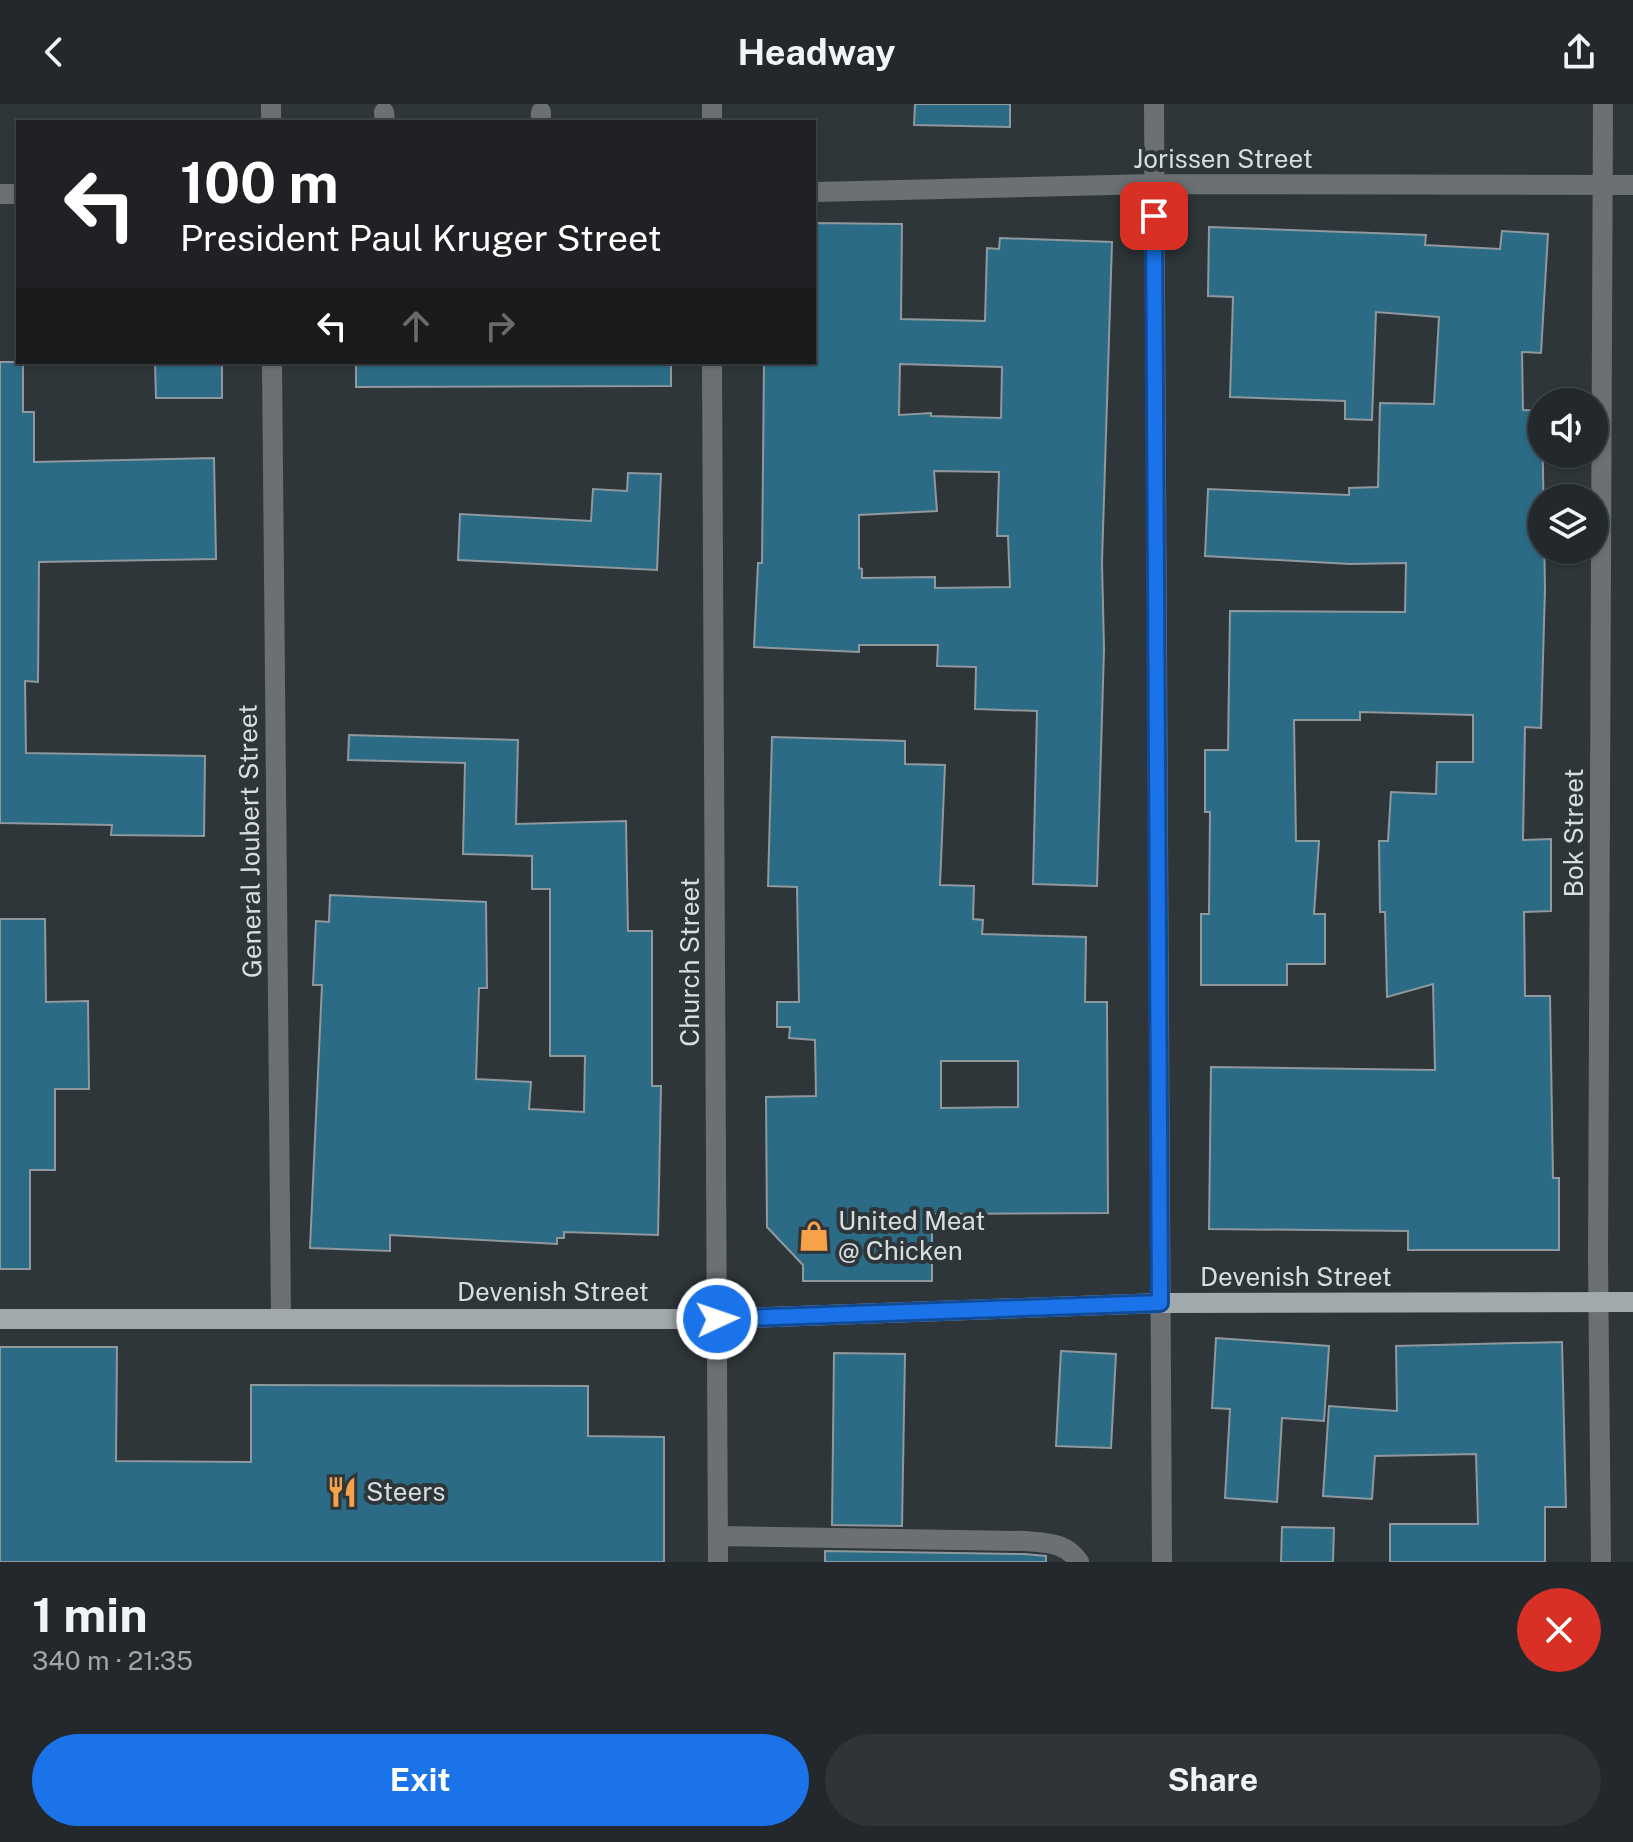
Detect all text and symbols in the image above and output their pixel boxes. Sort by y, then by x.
icon: back [32,30,76,74]
icon: share [1557,30,1601,74]
text: Headway [738,31,895,73]
street label: Jorissen Street [1133,143,1313,174]
text: 100 m [180,150,339,216]
icon: left [48,152,152,256]
pin [1120,182,1188,250]
icon: arrive [1132,194,1176,238]
text: President Paul Kruger Street [180,217,662,259]
icon: left [310,304,354,348]
icon: ahead [394,304,438,348]
icon: right [478,304,522,348]
map controls [1528,388,1608,564]
button: sound [1528,388,1608,468]
button: layers [1528,484,1608,564]
street label: General Joubert Street [232,704,267,978]
street label: Bok Street [1558,768,1589,898]
street label: Church Street [674,877,705,1047]
place label: United Meat @ Chicken [838,1205,985,1266]
shop icon: United Meat @ Chicken [797,1219,831,1253]
street label: Devenish Street [1200,1261,1392,1292]
street label: Devenish Street [457,1276,649,1307]
position arrow [675,1277,759,1361]
restaurant icon: Steers [325,1475,359,1509]
place label: Steers [366,1476,445,1507]
text: 1 min [32,1586,148,1643]
button: close [1517,1588,1601,1672]
text: 340 m · 21:35 [32,1645,193,1676]
button: Exit [32,1734,809,1826]
button: Share [825,1734,1601,1826]

